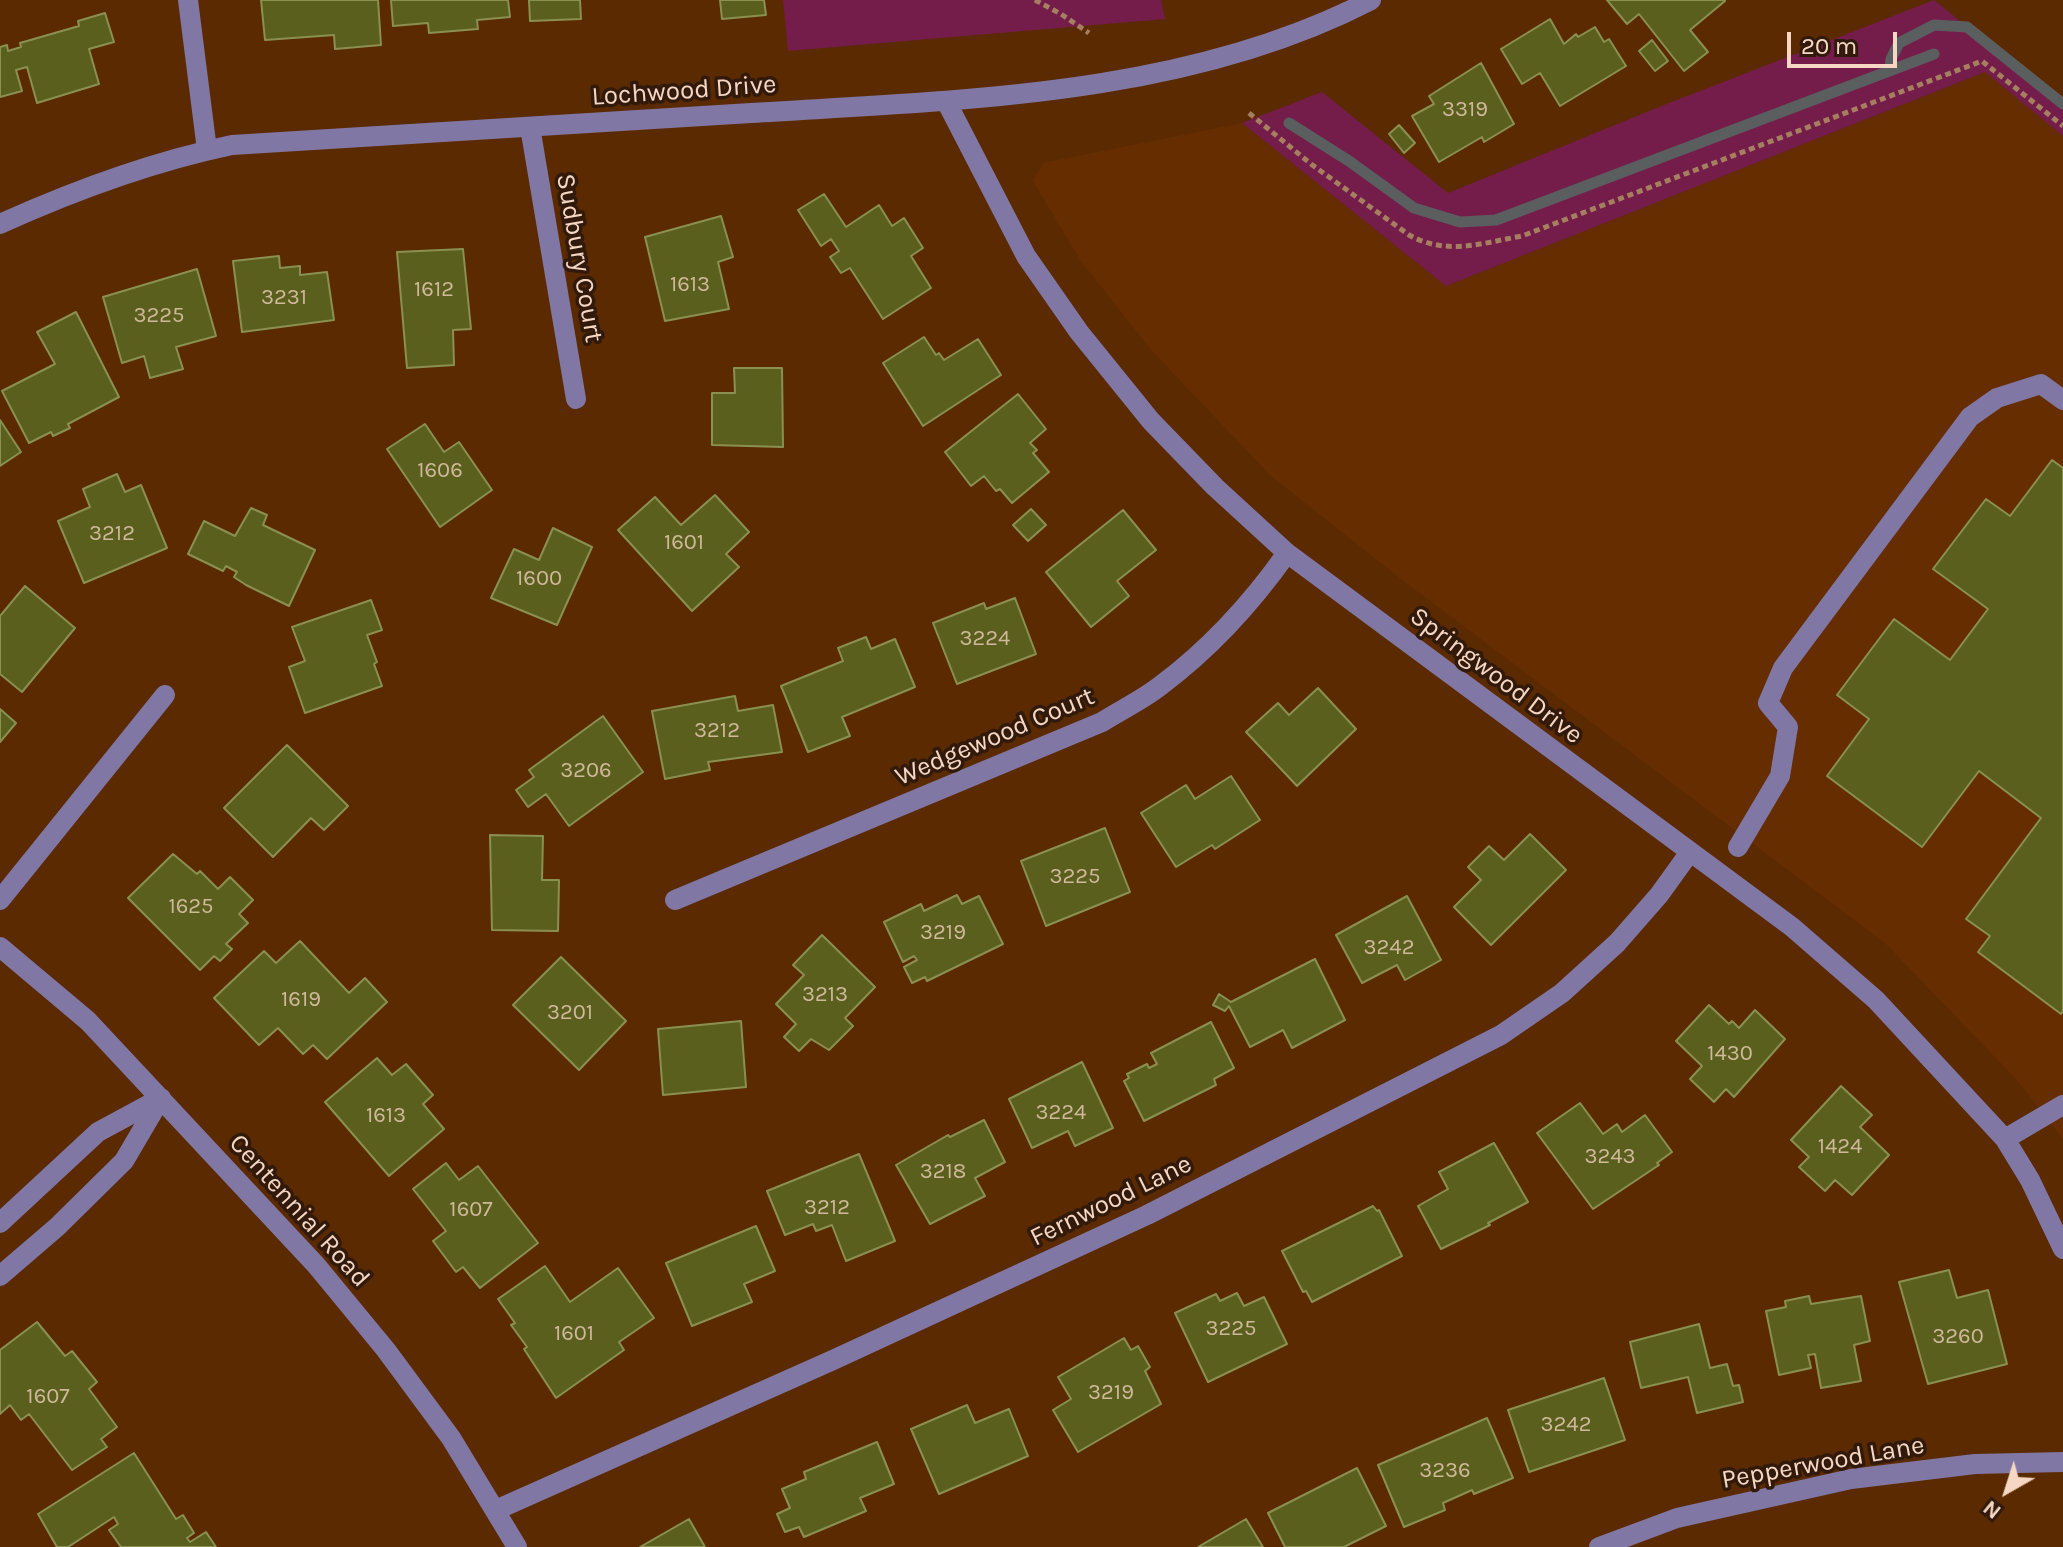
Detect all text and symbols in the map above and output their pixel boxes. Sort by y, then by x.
scale bar [1791,16,1901,66]
text: 20 m [1801,32,1857,60]
street label: Lochwood Drive [591,69,777,113]
house number: 3319 [1442,97,1488,123]
street label: Sudbury Court [549,171,609,345]
house number: 1613 [670,272,710,298]
house number: 1612 [414,277,454,303]
house number: 3231 [261,285,307,311]
house number: 3225 [134,303,184,329]
house number: 1606 [417,458,463,484]
house number: 3212 [89,521,135,547]
house number: 1601 [664,530,704,556]
house number: 1600 [516,566,562,592]
street label: Springwood Drive [1404,601,1588,751]
house number: 3224 [960,626,1010,652]
street label: Wedgewood Court [891,681,1099,793]
house number: 3212 [694,718,740,744]
house number: 3206 [560,758,612,784]
house number: 3225 [1050,864,1100,890]
house number: 1625 [168,894,214,920]
house number: 3219 [920,920,966,946]
house number: 3242 [1364,935,1414,961]
house number: 3213 [802,982,848,1008]
house number: 1619 [281,987,321,1013]
house number: 3201 [547,1000,593,1026]
house number: 1430 [1707,1041,1753,1067]
house number: 3224 [1036,1100,1086,1126]
house number: 1613 [366,1103,406,1129]
street label: Centennial Road [222,1128,376,1294]
house number: 1424 [1818,1134,1862,1160]
house number: 3243 [1584,1144,1636,1170]
street label: Fernwood Lane [1025,1148,1197,1254]
house number: 3218 [920,1159,966,1185]
house number: 3212 [804,1195,850,1221]
house number: 1607 [449,1197,493,1223]
house number: 3225 [1206,1316,1256,1342]
house number: 1601 [554,1321,594,1347]
house number: 3260 [1932,1324,1984,1350]
house number: 3219 [1088,1380,1134,1406]
house number: 1607 [26,1384,70,1410]
house number: 3242 [1541,1412,1591,1438]
street label: Pepperwood Lane [1719,1430,1927,1496]
north arrow [1967,1451,2047,1531]
house number: 3236 [1419,1458,1471,1484]
text: N [1978,1495,2006,1525]

